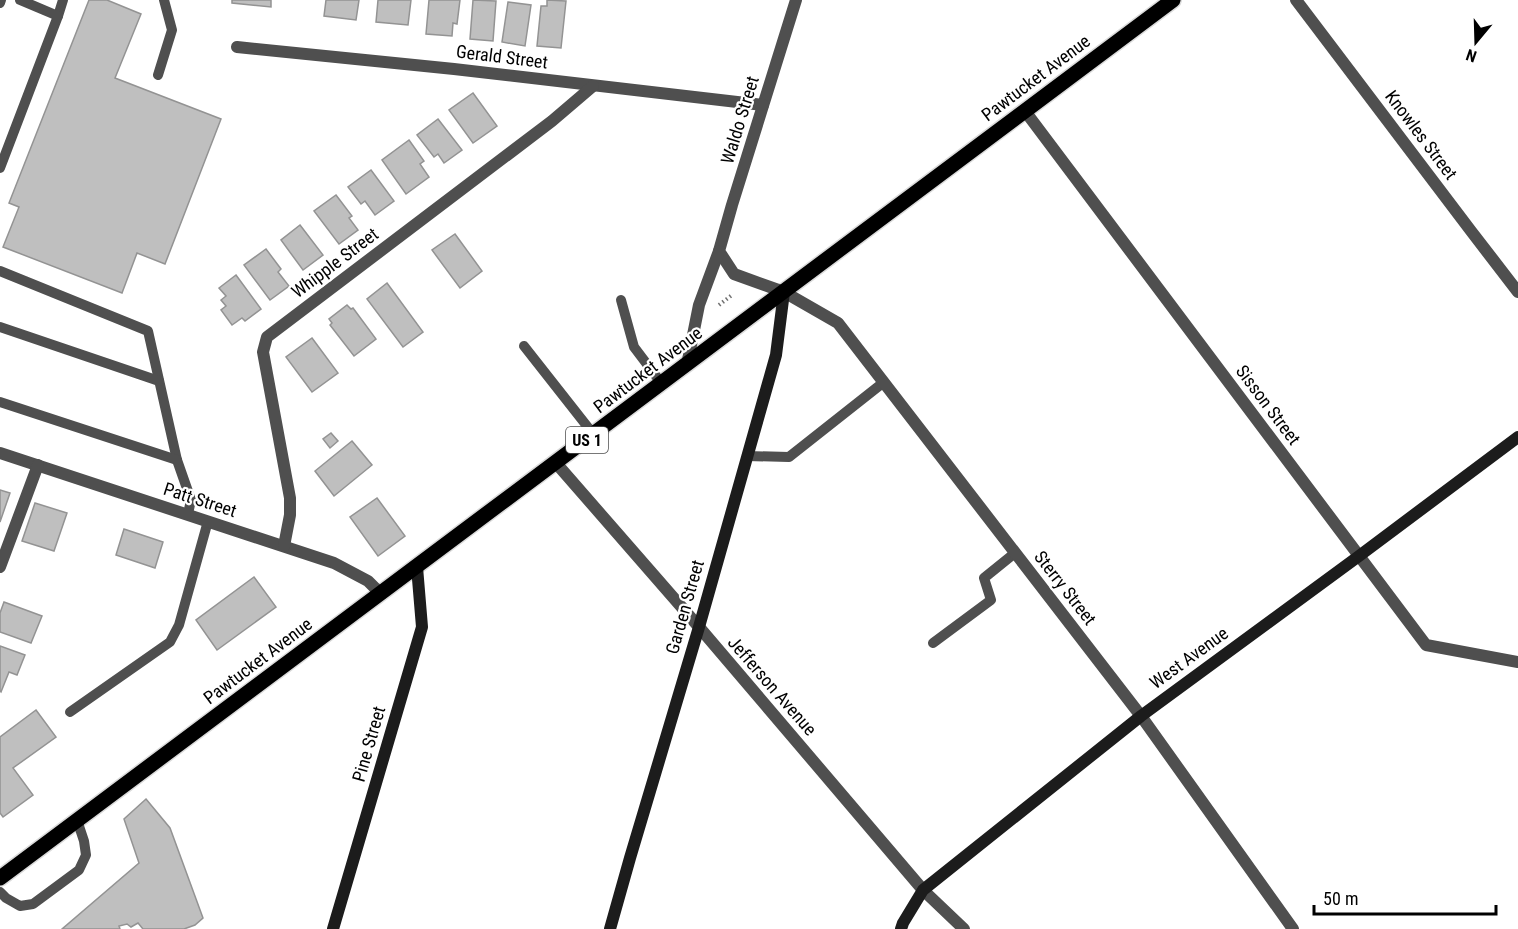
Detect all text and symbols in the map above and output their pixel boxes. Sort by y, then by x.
north arrow [1446,12,1506,72]
street label: Pawtucket Avenue [977,30,1094,125]
street label: Gerald Street [455,40,549,73]
text: N [1464,45,1479,66]
street label: Waldo Street [716,74,763,166]
street label: Knowles Street [1381,86,1462,183]
street label: Whipple Street [287,223,382,302]
street label: Pawtucket Avenue [589,322,706,417]
street label: Sisson Street [1232,361,1305,449]
road number: US 1 [566,427,608,453]
street label: Patt Street [161,478,239,521]
street label: Sterry Street [1030,547,1101,629]
street label: Garden Street [661,557,708,656]
street label: Pawtucket Avenue [199,613,316,708]
street label: West Avenue [1146,622,1232,693]
street label: Jefferson Avenue [724,632,821,739]
street label: Pine Street [348,704,389,784]
scale bar [1314,878,1496,916]
text: 50 m [1323,888,1358,909]

